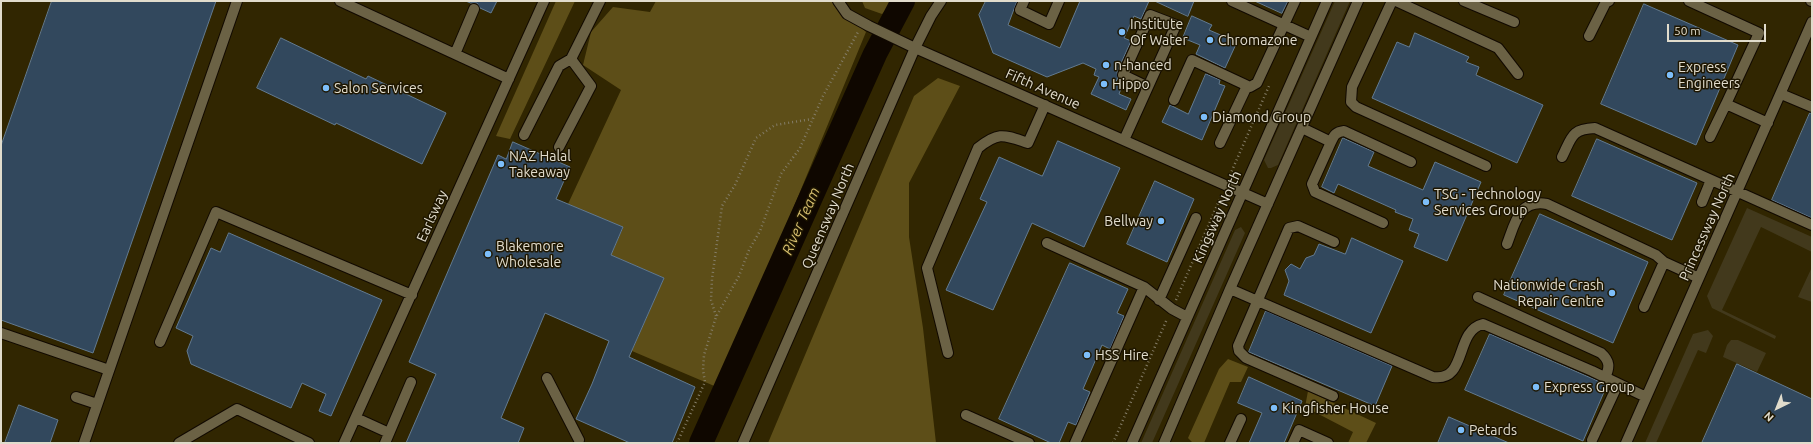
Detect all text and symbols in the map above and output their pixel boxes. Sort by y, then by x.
place label: Institute Of Water [1130,16,1188,48]
scale bar [1669,16,1768,42]
text: 50 m [1674,24,1701,37]
marker: Institute Of Water [1117,27,1127,37]
place label: Chromazone [1218,32,1298,48]
marker: Chromazone [1205,35,1215,45]
place label: n-hanced [1114,57,1172,73]
place label: Express Engineers [1678,59,1740,92]
marker: n-hanced [1101,60,1111,70]
street label: Fifth Avenue [1003,65,1083,113]
marker: Express Engineers [1665,70,1675,80]
place label: Hippo [1112,76,1150,92]
marker: Hippo [1099,79,1109,89]
place label: Salon Services [334,80,423,96]
marker: Salon Services [321,83,331,93]
place label: Diamond Group [1212,109,1311,125]
marker: Diamond Group [1199,112,1209,122]
place label: NAZ Halal Takeaway [509,148,571,180]
marker: NAZ Halal Takeaway [496,159,506,169]
street label: Queensway North [798,161,858,271]
street label: Kingsway North [1189,168,1245,266]
street label: Princessway North [1676,170,1738,284]
water label: River Team [778,184,824,258]
place label: TSG - Technology Services Group [1434,186,1541,218]
street label: Earlsway [413,188,451,244]
marker: TSG - Technology Services Group [1421,197,1431,207]
place label: Bellway [1104,213,1153,229]
marker: Bellway [1156,216,1166,226]
place label: Blakemore Wholesale [496,238,564,270]
marker: Blakemore Wholesale [483,249,493,259]
place label: Nationwide Crash Repair Centre [1493,277,1604,310]
marker: Nationwide Crash Repair Centre [1607,288,1617,298]
place label: HSS Hire [1095,347,1149,363]
marker: HSS Hire [1082,350,1092,360]
place label: Express Group [1544,379,1635,395]
marker: Express Group [1531,382,1541,392]
north arrow [1757,388,1797,428]
place label: Kingfisher House [1282,400,1389,416]
marker: Kingfisher House [1269,403,1279,413]
text: N [1762,410,1776,424]
place label: Petards [1469,422,1517,438]
marker: Petards [1456,425,1466,435]

